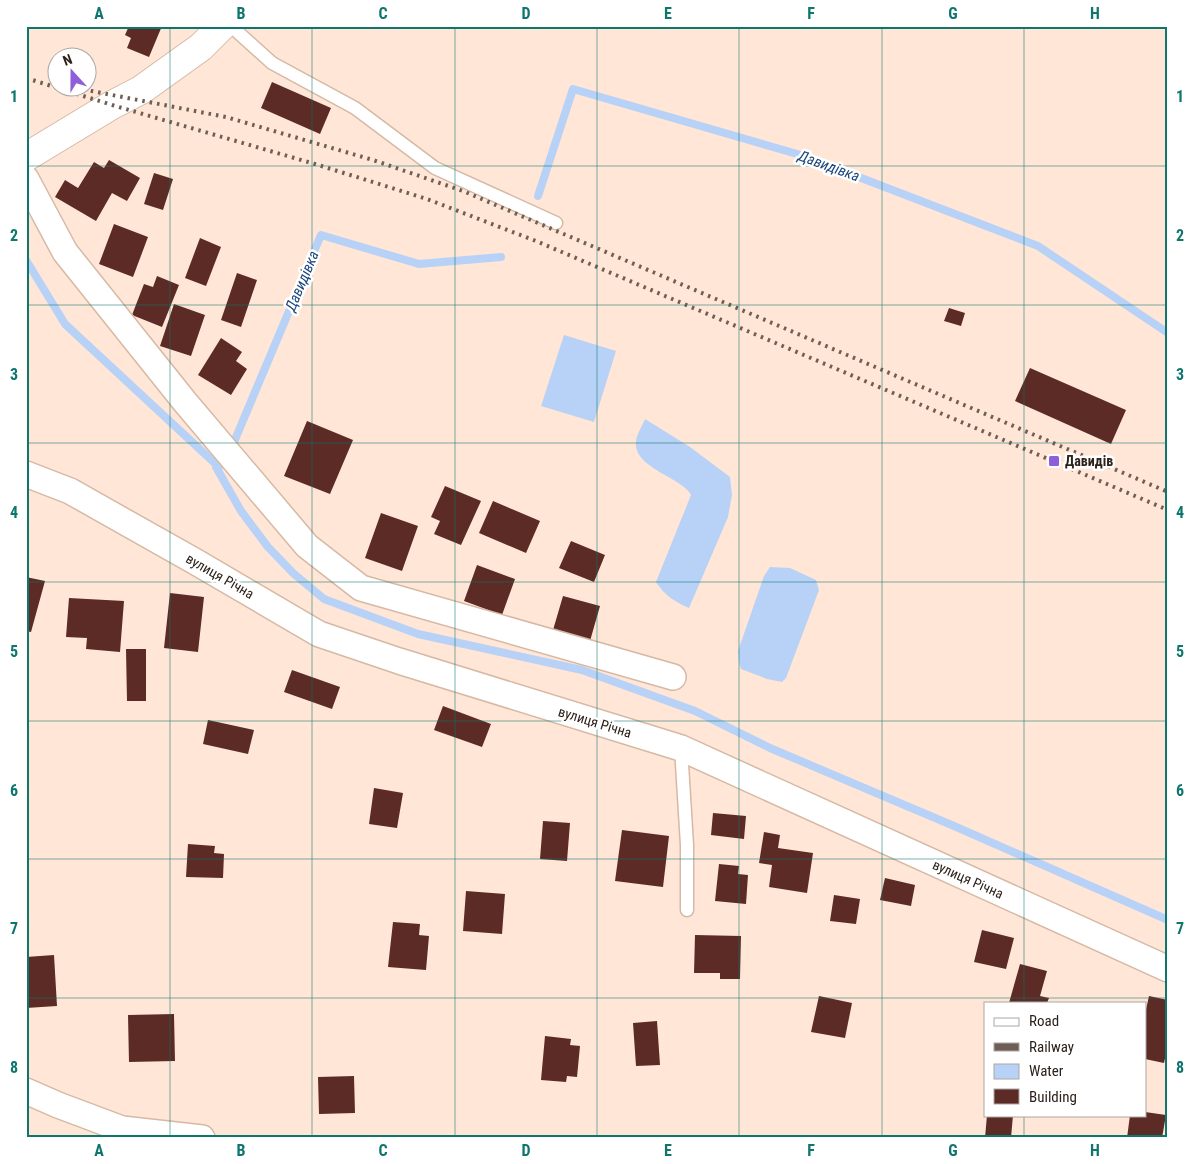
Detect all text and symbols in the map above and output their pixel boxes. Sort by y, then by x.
text: A [94,4,104,23]
text: B [237,4,246,23]
text: C [378,4,388,23]
text: D [521,4,531,23]
text: E [664,4,672,23]
text: F [807,4,815,23]
text: G [948,4,958,23]
text: H [1090,4,1100,23]
north arrow [48,48,98,98]
text: N [60,51,74,69]
text: 1 [10,87,18,106]
text: 1 [1176,87,1184,106]
water label: Давидівка [795,146,862,185]
text: 2 [10,226,18,245]
text: 2 [1176,226,1184,245]
water label: Давидівка [281,248,323,315]
text: 3 [10,365,18,384]
text: 3 [1176,365,1184,384]
place label: Давидів [1065,453,1113,469]
marker: Давидів [1047,454,1061,468]
text: 4 [10,503,18,522]
text: 4 [1176,503,1184,522]
street label: вулиця Річна [183,550,257,602]
text: 5 [10,642,18,661]
text: 5 [1176,642,1184,661]
street label: вулиця Річна [556,703,634,741]
text: 6 [10,781,18,800]
text: 6 [1176,781,1184,800]
street label: вулиця Річна [930,856,1006,902]
text: 7 [10,919,18,938]
text: 7 [1176,919,1184,938]
legend [984,1002,1146,1116]
text: Road [1029,1012,1059,1030]
text: Railway [1029,1038,1074,1056]
text: 8 [10,1058,18,1077]
text: 8 [1176,1058,1184,1077]
text: Water [1029,1062,1064,1080]
text: Building [1029,1088,1077,1106]
text: A [94,1141,104,1160]
text: B [237,1141,246,1160]
text: C [378,1141,388,1160]
text: D [521,1141,531,1160]
text: E [664,1141,672,1160]
text: F [807,1141,815,1160]
text: G [948,1141,958,1160]
text: H [1090,1141,1100,1160]

